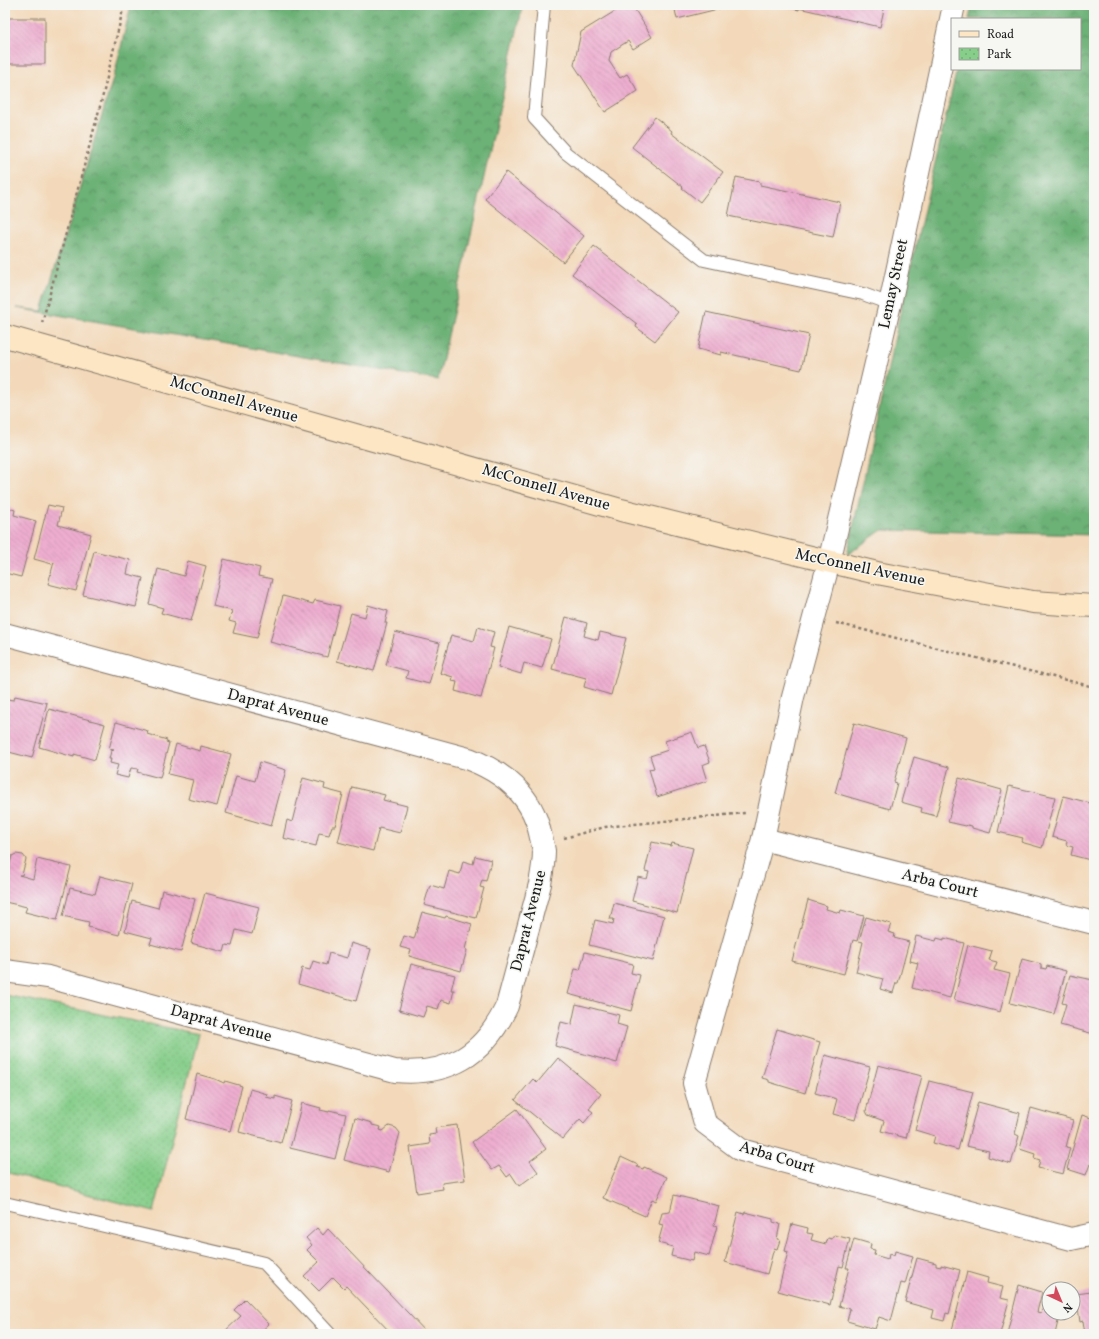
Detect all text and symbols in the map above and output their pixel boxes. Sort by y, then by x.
legend [951,18,1081,70]
text: Road [987,27,1014,43]
text: Park [987,47,1012,63]
street label: Lemay Street [874,237,914,331]
street label: McConnell Avenue [167,371,301,429]
street label: McConnell Avenue [479,459,613,517]
street label: McConnell Avenue [793,543,927,593]
street label: Daprat Avenue [225,684,331,732]
street label: Arba Court [899,864,981,904]
street label: Daprat Avenue [506,868,552,974]
street label: Daprat Avenue [168,1000,274,1048]
street label: Arba Court [736,1136,818,1180]
north arrow [1041,1281,1081,1321]
text: N [1059,1299,1075,1315]

